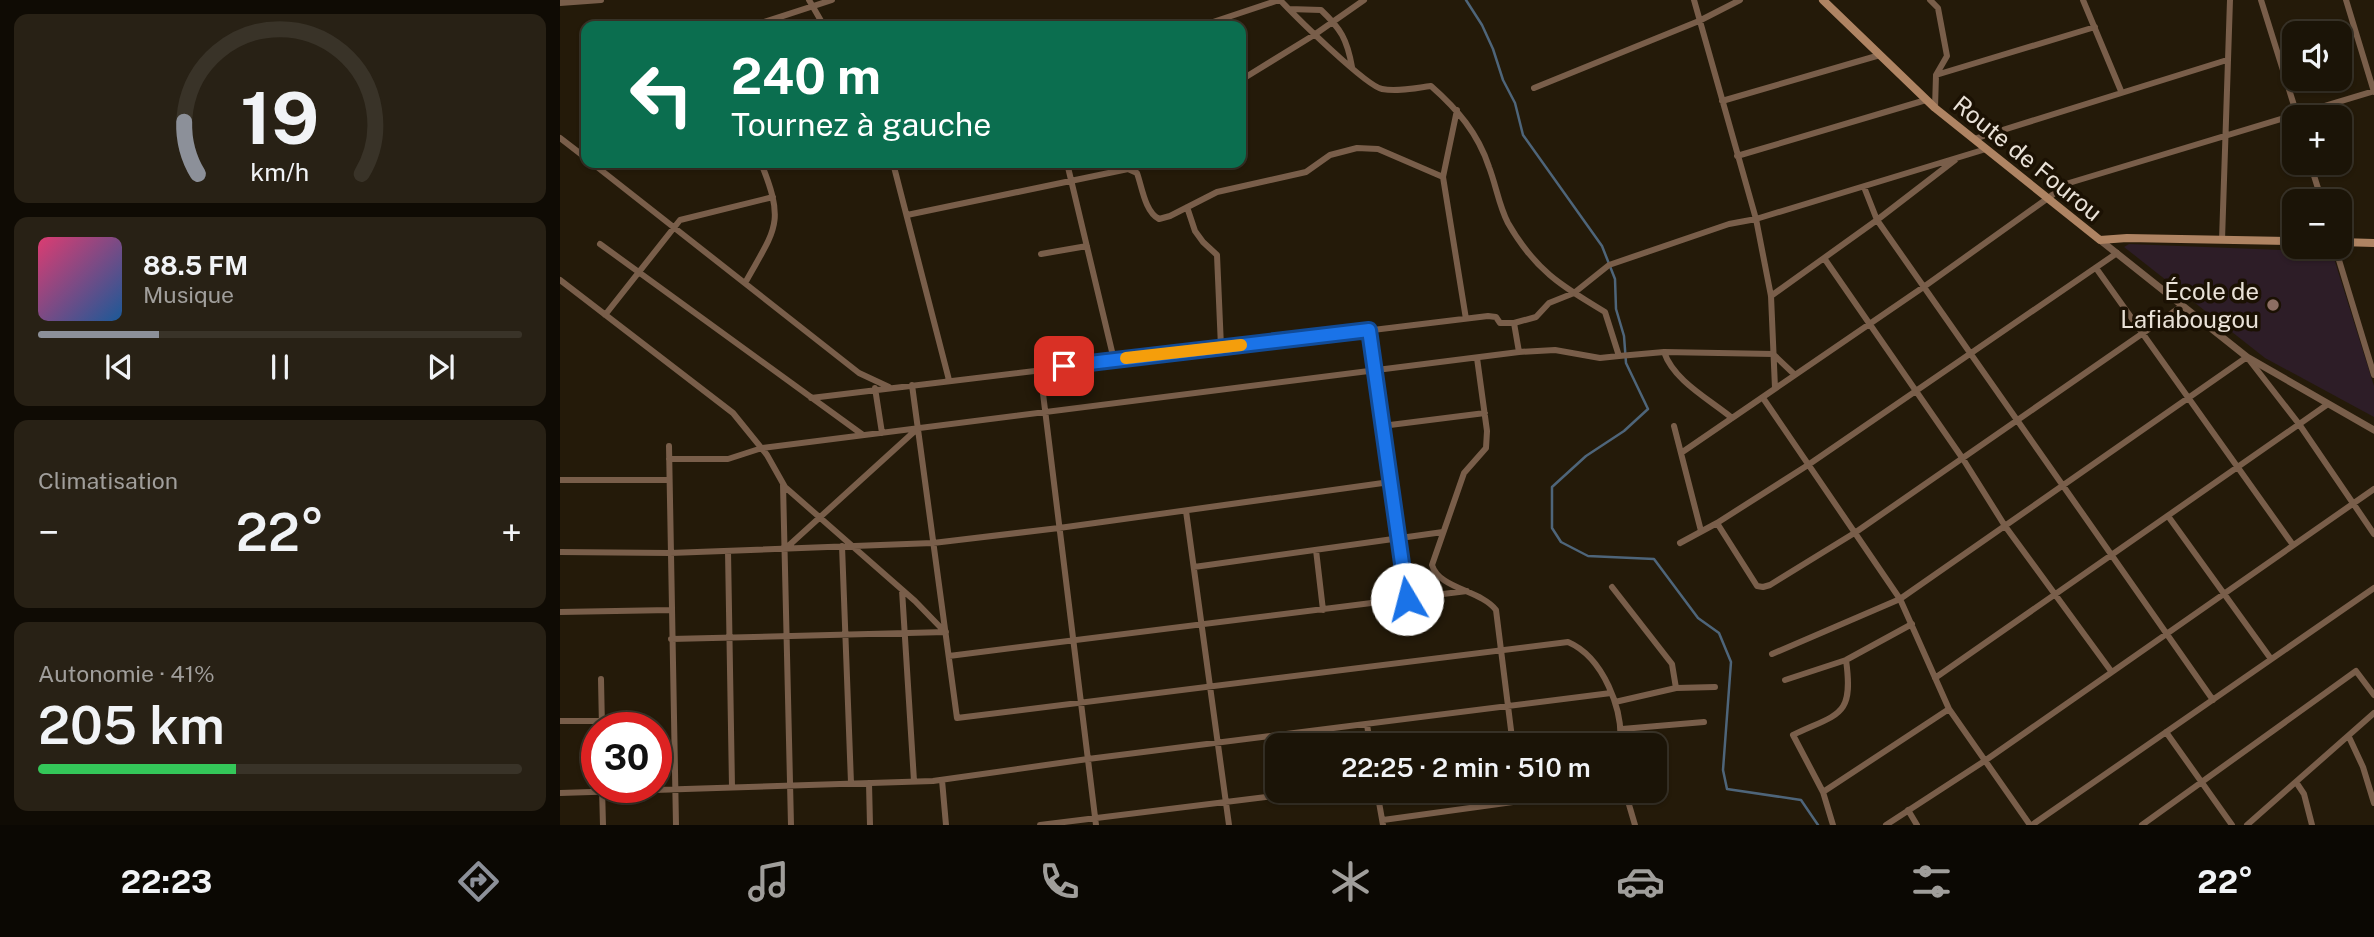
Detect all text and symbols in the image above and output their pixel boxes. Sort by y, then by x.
map controls [2282,21,2352,259]
button: sound [2282,21,2352,91]
text: 240 m [731,47,881,105]
icon: left [616,49,707,140]
text: 19 [240,76,320,161]
street label: Route de Fourou [1948,90,2108,226]
button: + [2282,105,2352,175]
text: Tournez à gauche [731,106,991,143]
text: km/h [251,157,309,187]
button: − [2282,189,2352,259]
text: 88.5 FM [143,250,248,281]
place label: École de Lafiabougou [2120,277,2259,333]
text: Musique [143,281,234,308]
marker: École de Lafiabougou [2265,297,2281,313]
pin [1034,336,1094,396]
icon: arrive [1045,347,1083,385]
icon: previous [100,348,138,386]
icon: pause [261,348,299,386]
icon: next [422,348,460,386]
text: Climatisation [38,467,178,494]
text: 22° [236,502,324,563]
text: − [38,510,59,555]
text: + [501,510,522,555]
position arrow [1370,562,1444,636]
text: Autonomie · 41% [38,660,215,687]
text: 205 km [38,695,225,756]
speed limit sign: 30 [581,712,672,803]
text: 22:25 · 2 min · 510 m [1341,752,1591,783]
icon: directions [454,857,503,906]
icon: music [744,857,793,906]
icon: phone [1035,857,1084,906]
icon: climate [1326,857,1375,906]
icon: car [1616,857,1665,906]
icon: filters [1907,857,1956,906]
text: 22:23 [121,863,212,900]
text: 22° [2197,863,2253,900]

